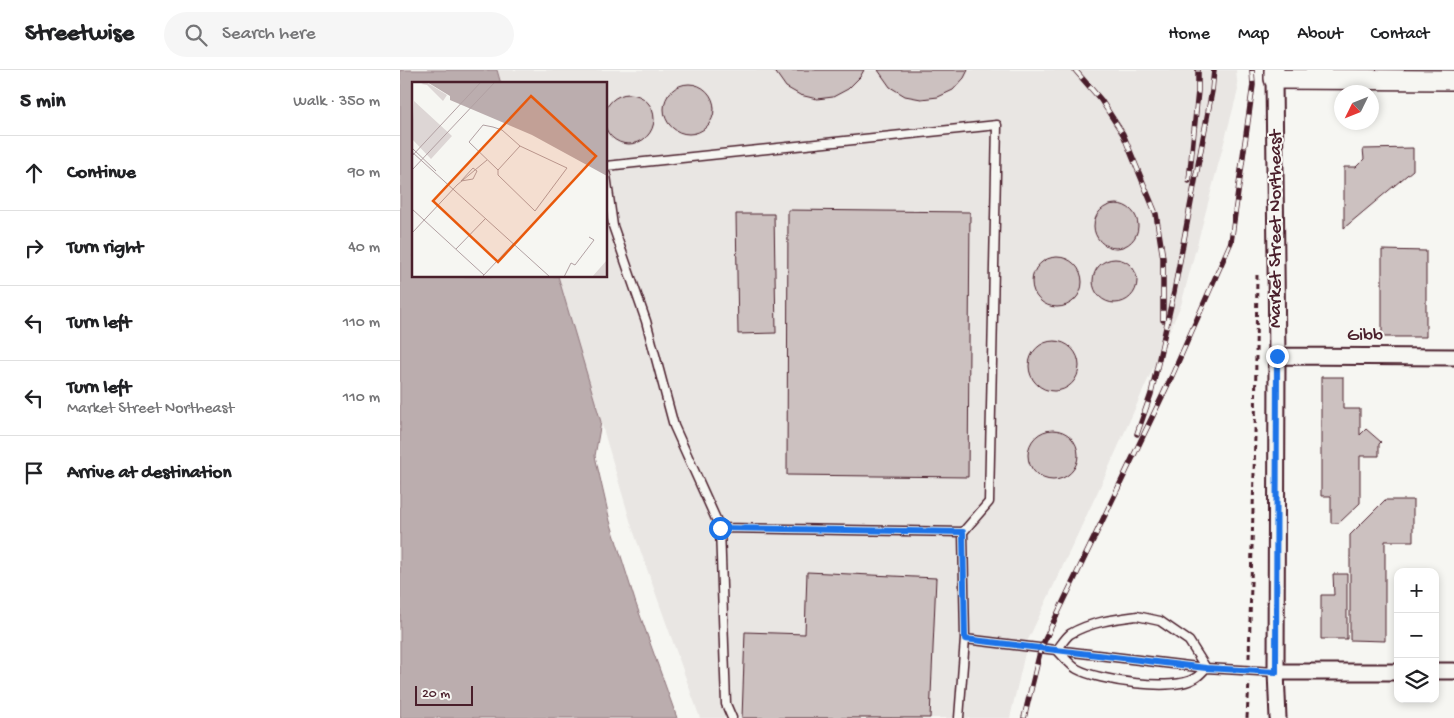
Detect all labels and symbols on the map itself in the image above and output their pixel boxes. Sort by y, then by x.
inset map [412,82,608,278]
north arrow [1334,85,1379,130]
street label: Market Street Northeast [1265,128,1288,328]
street label: Gibb [1347,325,1383,348]
route end [1266,345,1289,368]
route start [709,517,732,540]
scale bar [415,683,472,706]

